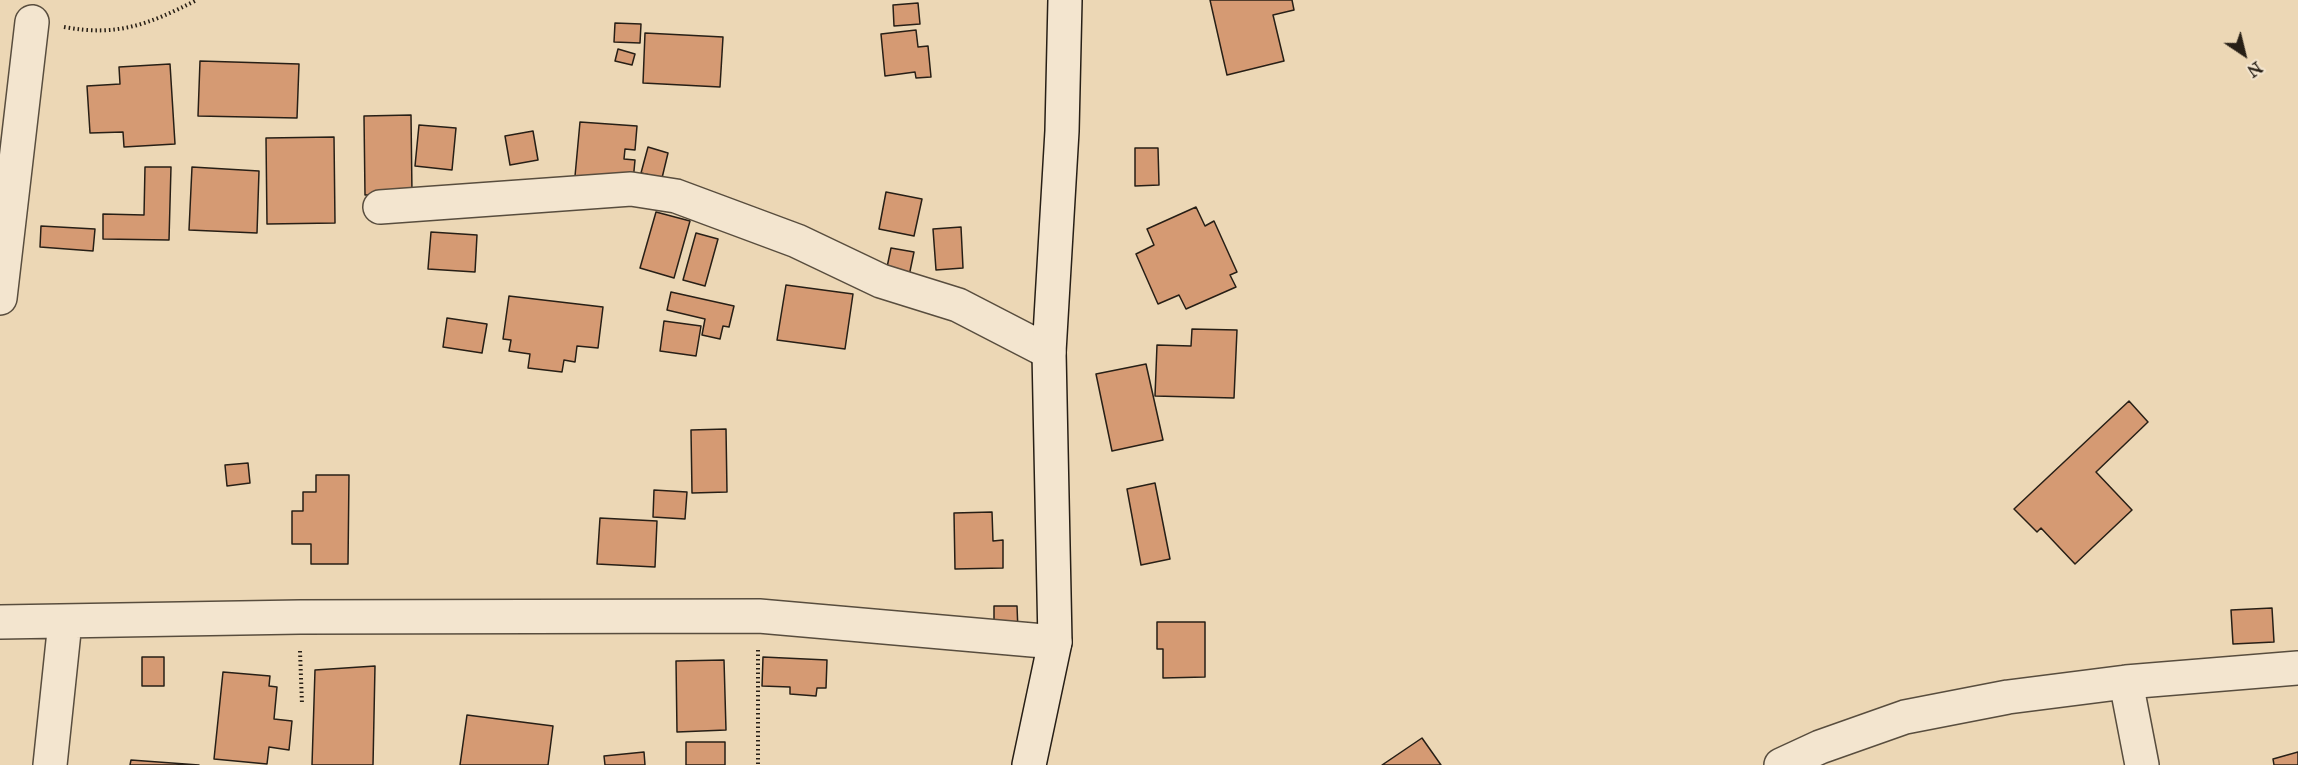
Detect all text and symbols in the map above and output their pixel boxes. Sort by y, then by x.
north arrow [2214,24,2274,84]
text: N [2244,57,2266,81]

